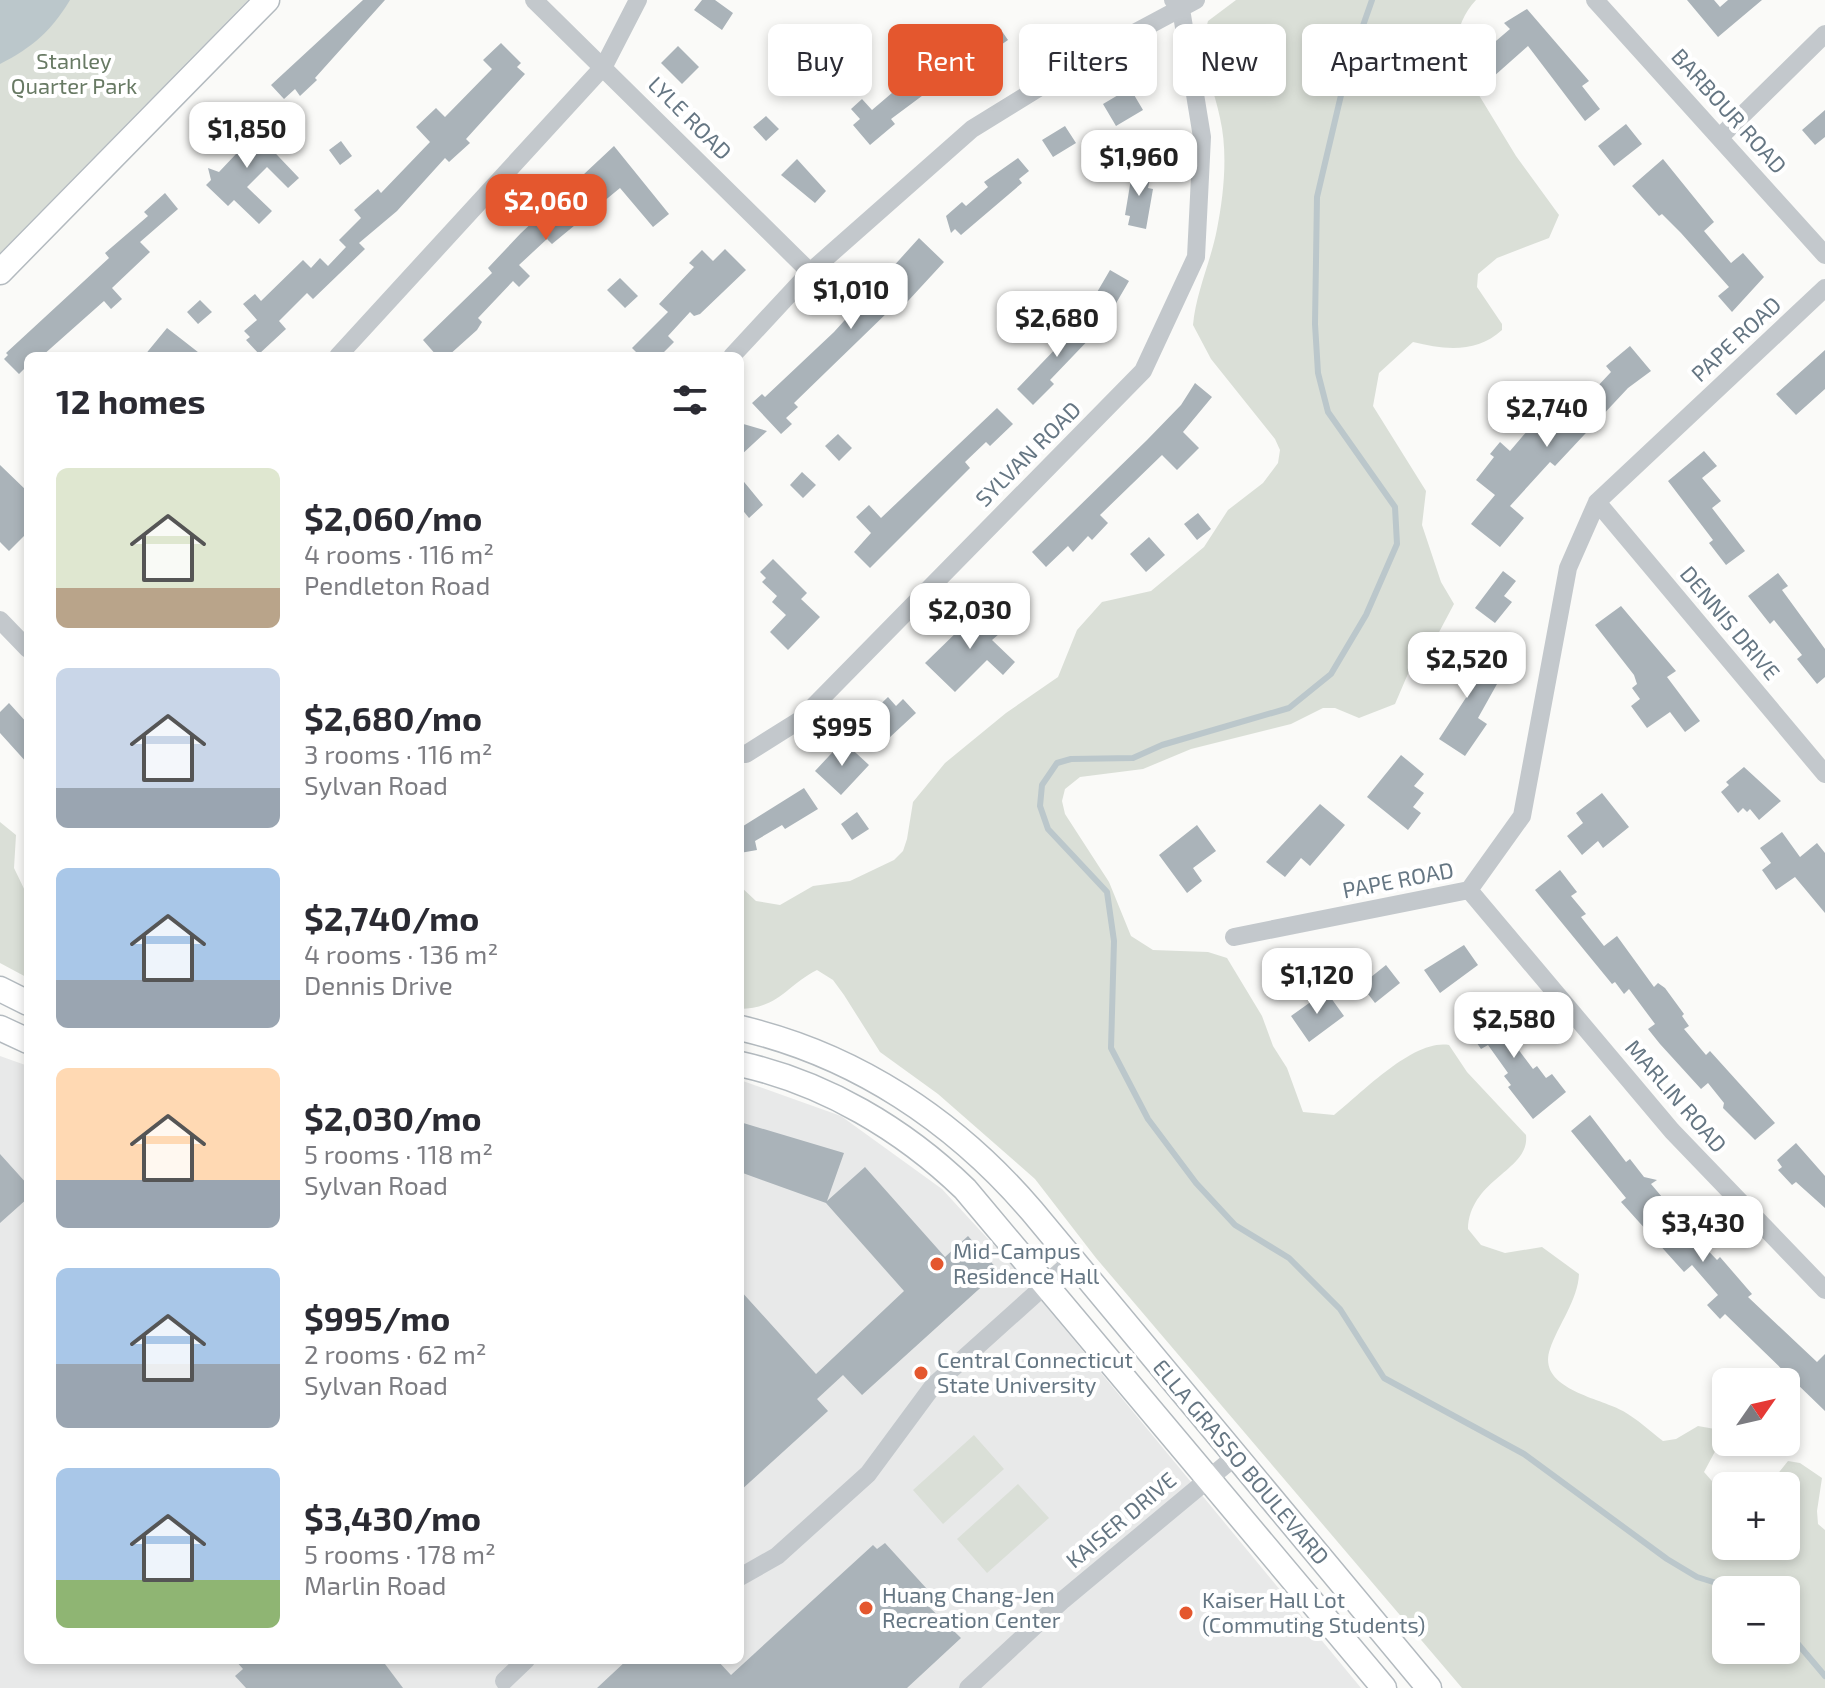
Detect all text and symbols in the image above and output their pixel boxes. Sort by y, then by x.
chip: Buy [768,24,872,96]
chip: Rent [888,24,1003,96]
chip: Filters [1019,24,1157,96]
chip: New [1173,24,1286,96]
chip: Apartment [1302,24,1496,96]
street label: BARBOUR ROAD [1667,43,1793,178]
park label: Stanley Quarter Park [11,47,137,99]
street label: LYLE ROAD [644,70,738,164]
pin: $1,850 [182,102,312,170]
text: $1,850 [207,112,287,143]
pin: $1,960 [1074,130,1204,198]
text: $1,960 [1099,140,1179,171]
pin: $2,060 [481,174,611,242]
text: $2,060 [504,184,588,215]
pin: $1,010 [786,263,916,331]
text: $1,010 [813,273,889,304]
street label: PAPE ROAD [1685,290,1785,386]
pin: $2,680 [992,291,1122,359]
text: $2,680 [1015,301,1099,332]
icon: filters [668,378,712,422]
text: 12 homes [56,380,205,421]
pin: $2,740 [1482,381,1612,449]
text: $2,740 [1506,391,1588,422]
street label: SYLVAN ROAD [969,395,1085,511]
text: $2,060/mo [304,497,482,538]
icon: home [120,500,216,596]
text: 4 rooms · 116 m² [304,538,494,569]
street label: DENNIS DRIVE [1676,560,1786,685]
text: Pendleton Road [304,569,490,600]
pin: $2,030 [905,583,1035,651]
text: $2,030 [928,593,1012,624]
pin: $2,520 [1402,632,1532,700]
text: $2,520 [1426,642,1508,673]
text: $2,680/mo [304,697,482,738]
icon: home [120,700,216,796]
pin: $995 [795,700,889,768]
text: $995 [812,710,872,741]
text: 3 rooms · 116 m² [304,738,493,769]
text: Sylvan Road [304,769,448,800]
street label: PAPE ROAD [1340,856,1456,903]
text: $2,740/mo [304,897,479,938]
icon: home [120,900,216,996]
text: 4 rooms · 136 m² [304,938,498,969]
pin: $1,120 [1252,948,1382,1016]
text: $1,120 [1280,958,1354,989]
text: Dennis Drive [304,969,453,1000]
pin: $2,580 [1449,992,1579,1060]
text: $2,580 [1472,1002,1556,1033]
street label: MARLIN ROAD [1621,1034,1733,1157]
text: $2,030/mo [304,1097,482,1138]
icon: home [120,1100,216,1196]
text: 5 rooms · 118 m² [304,1138,493,1169]
text: Sylvan Road [304,1169,448,1200]
pin: $3,430 [1638,1196,1768,1264]
text: $3,430 [1661,1206,1745,1237]
place label: Mid-Campus Residence Hall [953,1237,1100,1288]
marker: Mid-Campus Residence Hall [928,1255,946,1273]
text: $995/mo [304,1297,450,1338]
icon: home [120,1300,216,1396]
text: 2 rooms · 62 m² [304,1338,487,1369]
place label: Central Connecticut State University [937,1346,1133,1397]
street label: ELLA GRASSO BOULEVARD [1148,1354,1335,1569]
marker: Central Connecticut State University [912,1364,930,1382]
north arrow [1712,1368,1800,1456]
map controls [1712,1368,1800,1664]
text: Sylvan Road [304,1369,448,1400]
street label: KAISER DRIVE [1060,1466,1181,1573]
button: + [1712,1472,1800,1560]
text: $3,430/mo [304,1497,481,1538]
icon: home [120,1500,216,1596]
text: 5 rooms · 178 m² [304,1538,496,1569]
text: Marlin Road [304,1569,446,1600]
button: − [1712,1576,1800,1664]
place label: Huang Chang-Jen Recreation Center [882,1581,1061,1632]
place label: Kaiser Hall Lot (Commuting Students) [1202,1586,1425,1637]
marker: Huang Chang-Jen Recreation Center [857,1599,875,1617]
marker: Kaiser Hall Lot (Commuting Students) [1177,1604,1195,1622]

